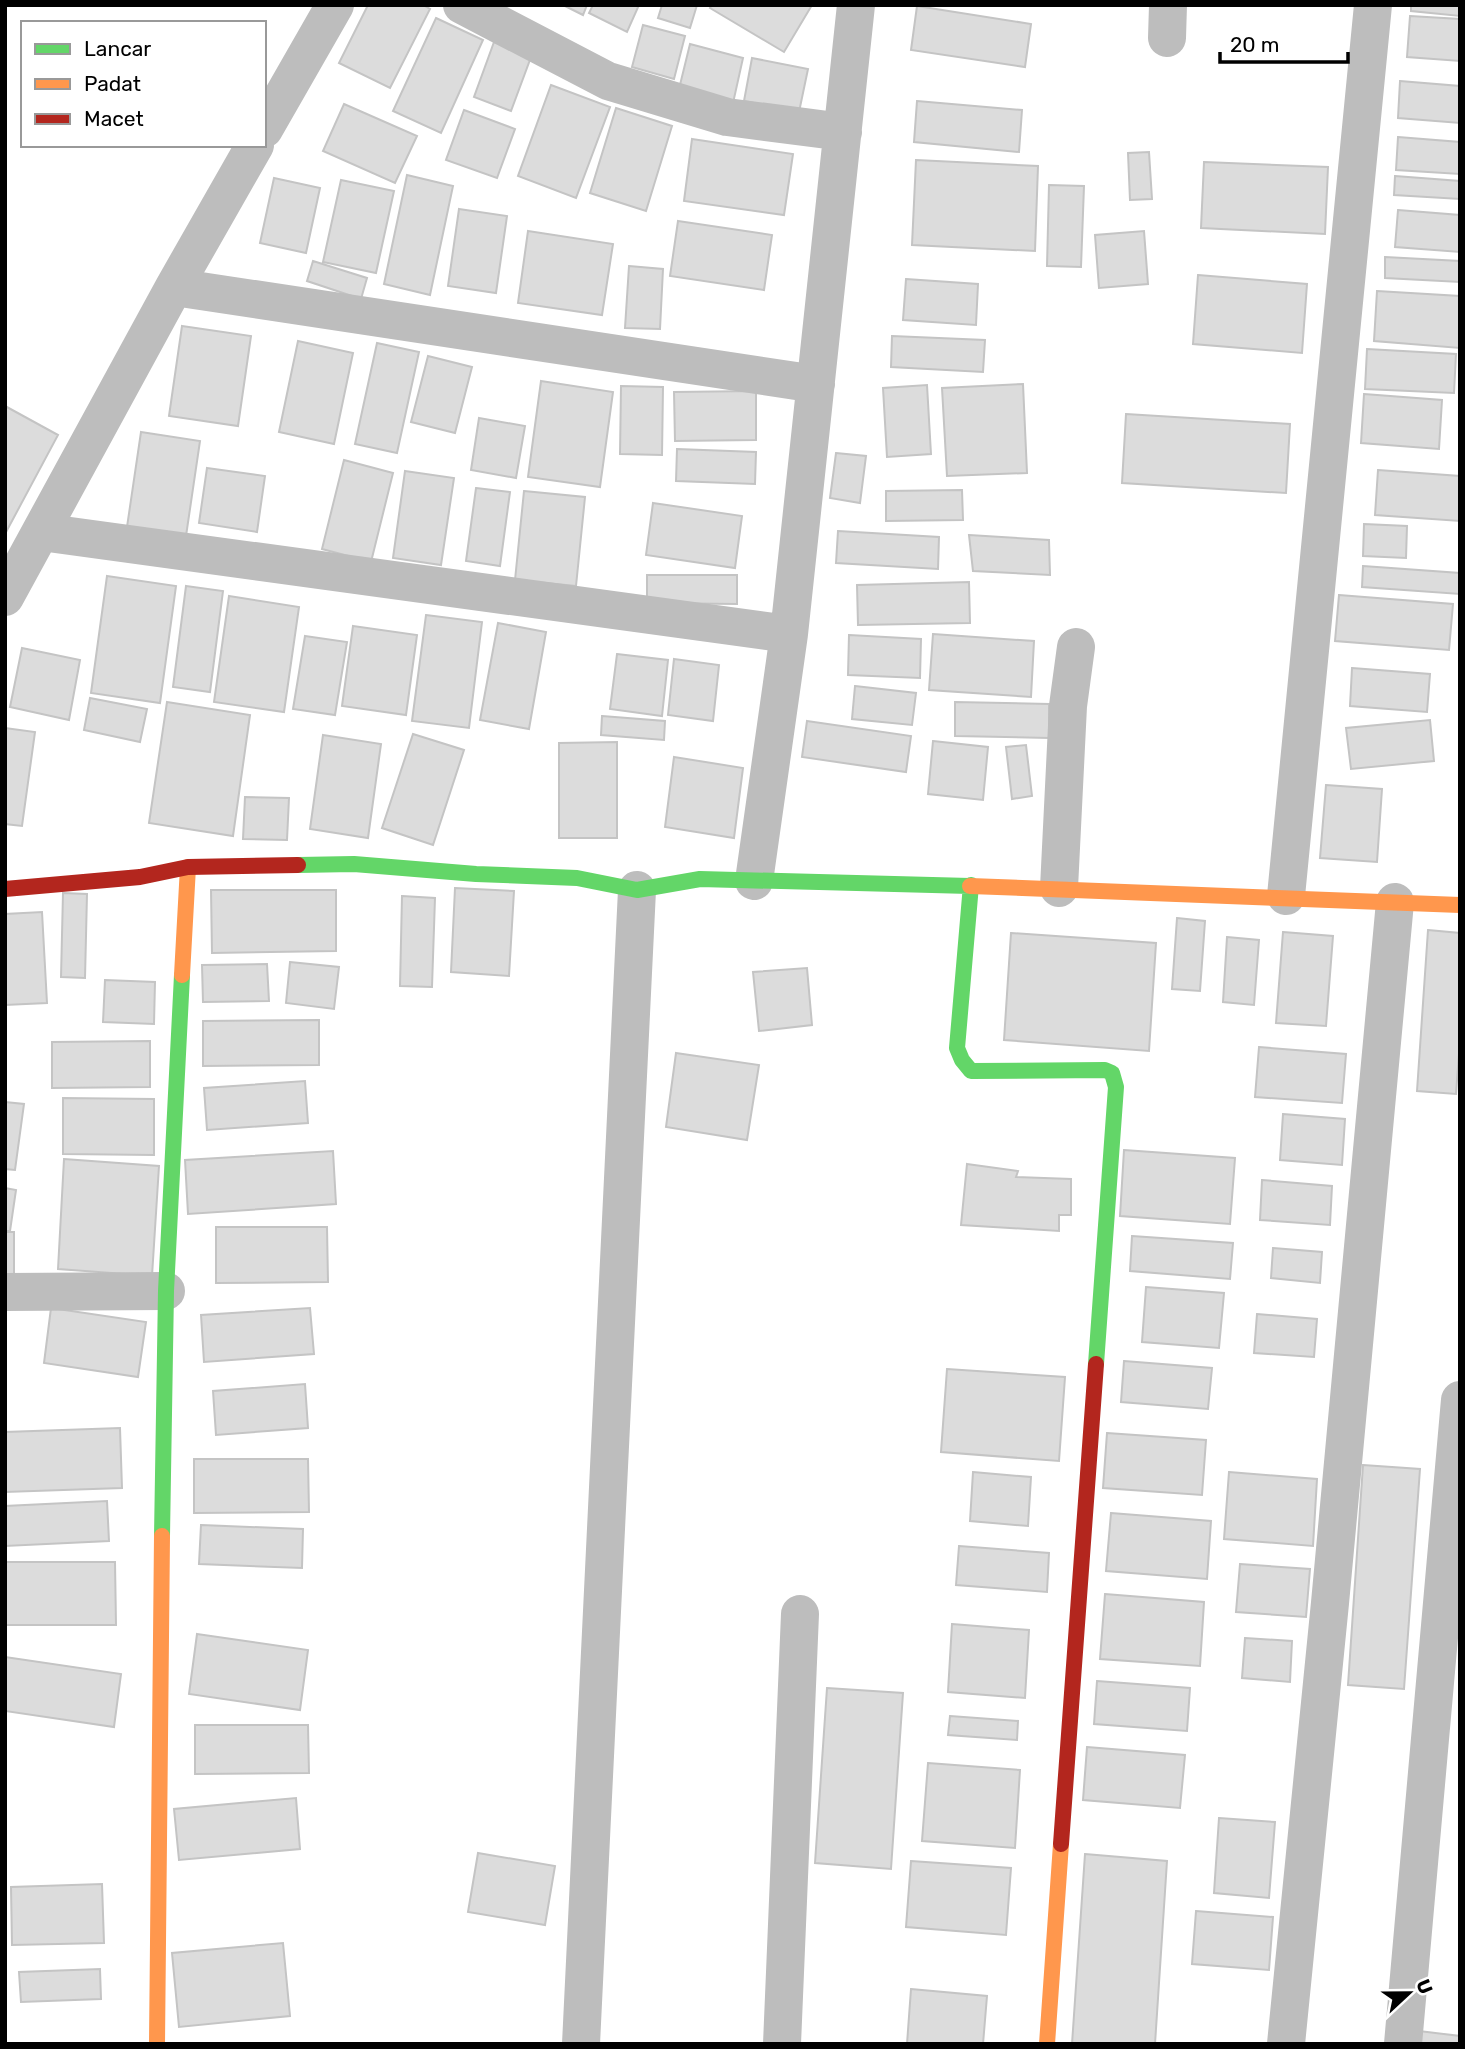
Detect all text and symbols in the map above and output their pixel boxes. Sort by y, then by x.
legend [21,21,266,147]
scale bar [1220,21,1348,65]
text: 20 m [1230,32,1279,57]
text: Lancar [84,36,151,61]
text: Padat [84,71,141,96]
text: Macet [84,106,144,131]
north arrow [1374,1958,1444,2028]
text: U [1411,1976,1438,1998]

